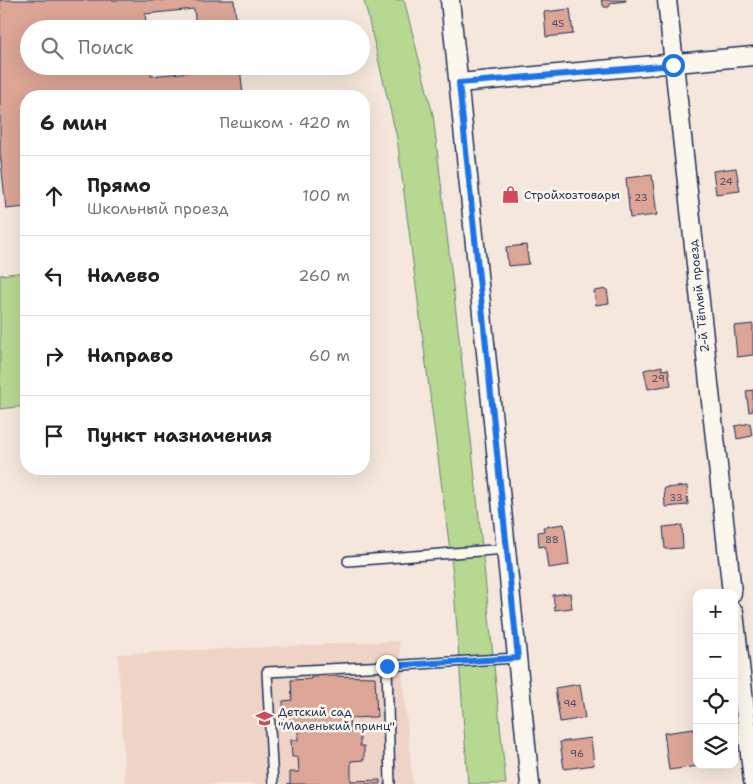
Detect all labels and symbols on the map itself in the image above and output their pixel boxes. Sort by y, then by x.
house number: 45 [552,17,564,30]
route start [662,54,685,77]
house number: 24 [719,175,733,188]
shop icon: Стройхозтовары [500,185,520,205]
place label: Стройхозтовары [524,187,620,203]
house number: 23 [634,191,648,204]
street label: 2-й Тёплый проезд [685,238,713,353]
house number: 29 [651,372,665,385]
house number: 33 [669,491,683,504]
house number: 88 [545,533,559,546]
route end [376,655,399,678]
house number: 94 [563,697,577,710]
place label: Детский сад "Маленький принц" [278,704,395,734]
school or university icon: Детский сад "Маленький принц" [254,709,274,729]
house number: 96 [570,747,584,760]

